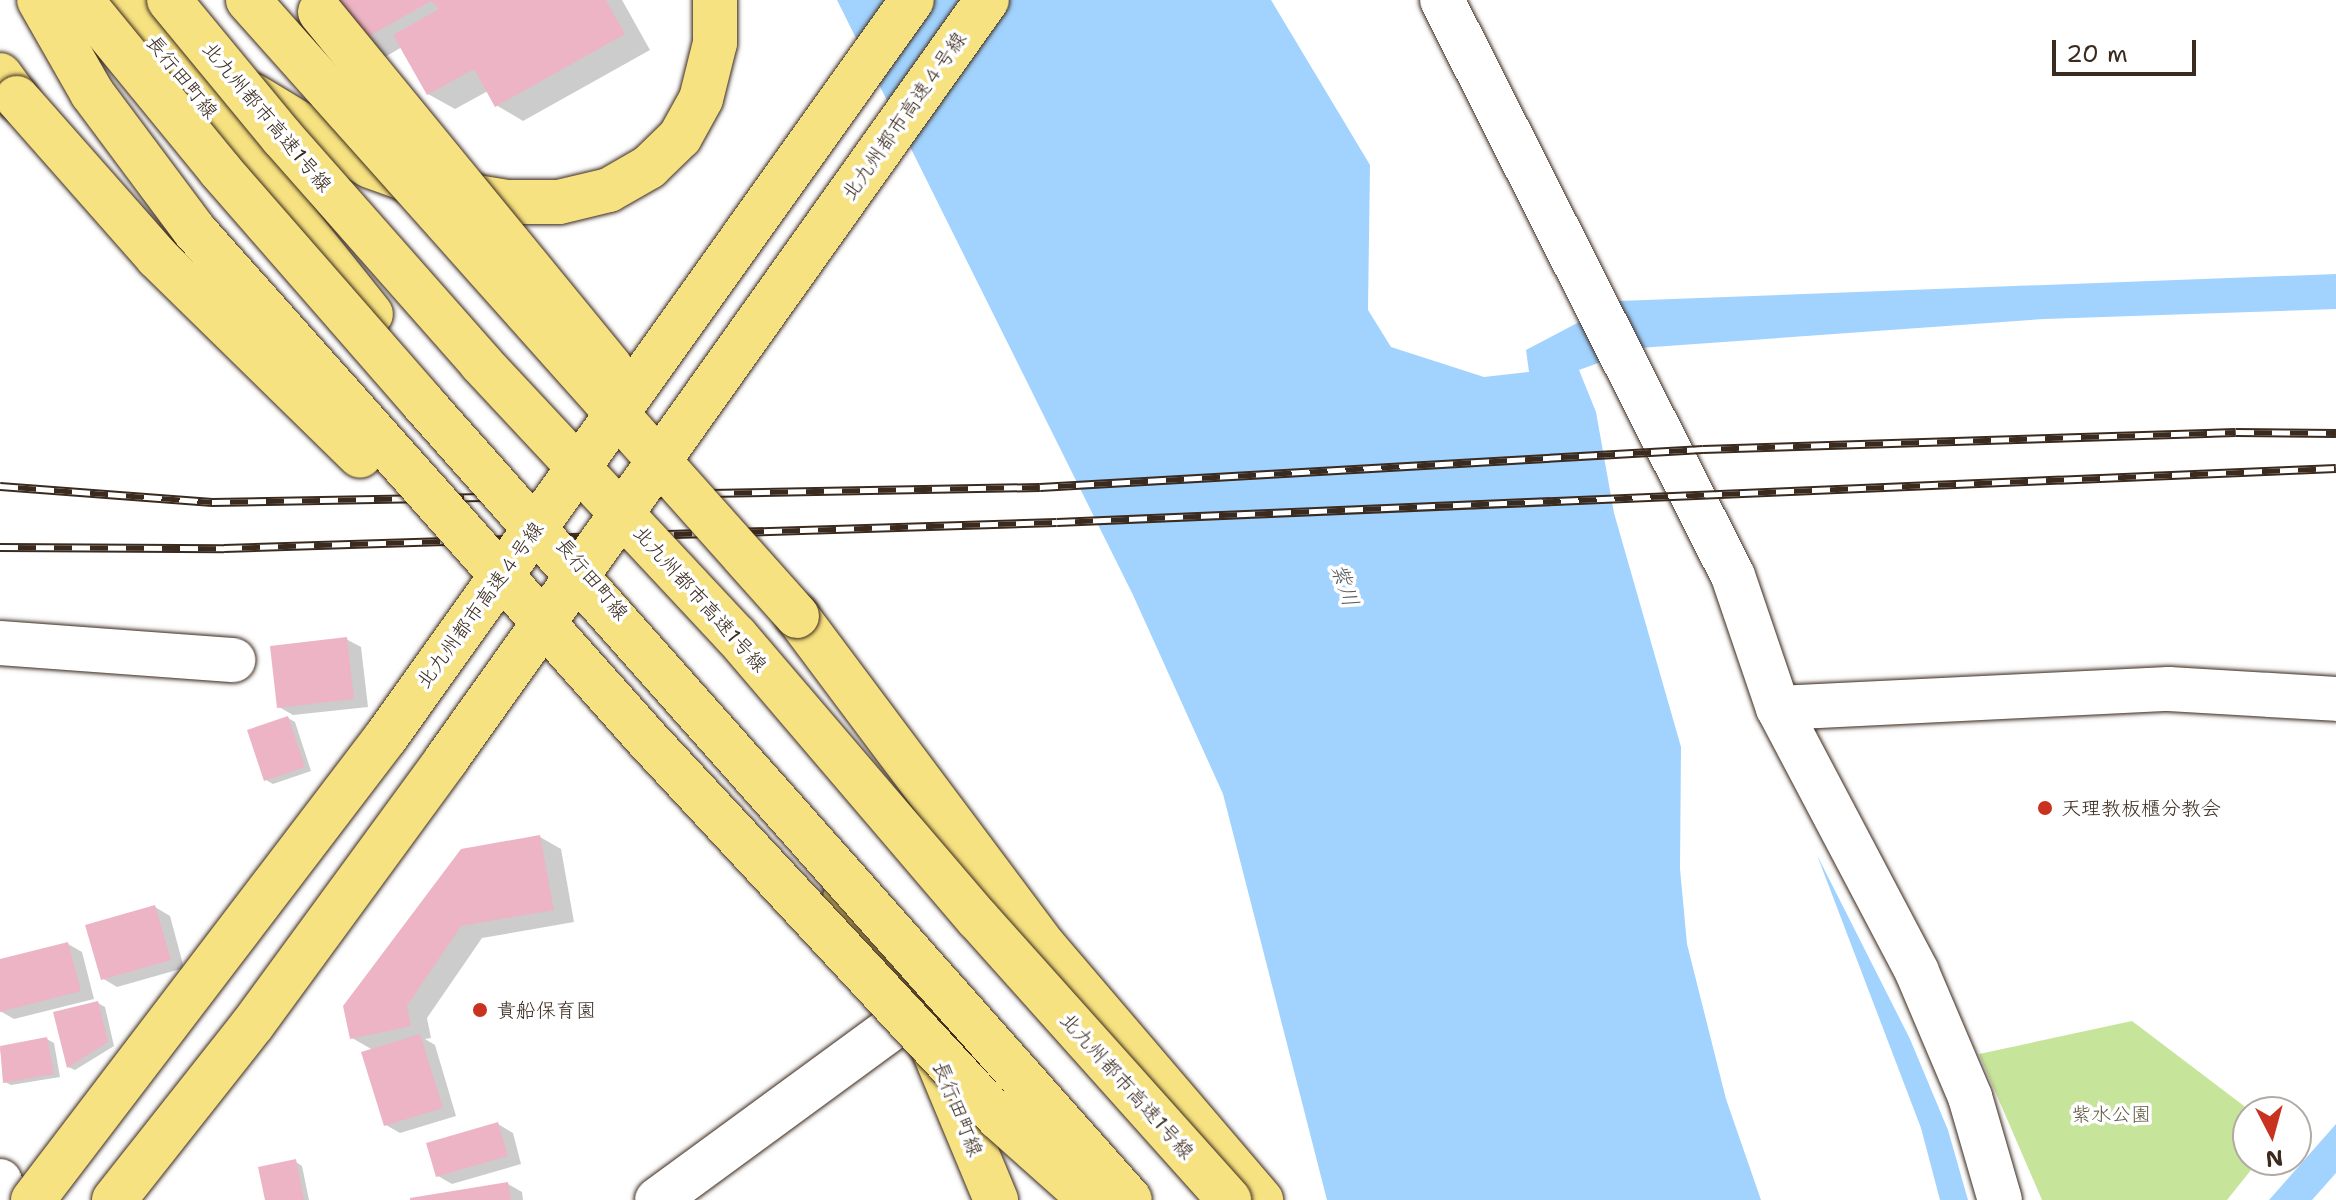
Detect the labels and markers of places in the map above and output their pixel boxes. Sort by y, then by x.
place label: 天理教板櫃分教会 [2061,796,2221,820]
marker: 天理教板櫃分教会 [2036,799,2054,817]
place label: 貴船保育園 [496,998,596,1022]
marker: 貴船保育園 [471,1001,489,1019]

